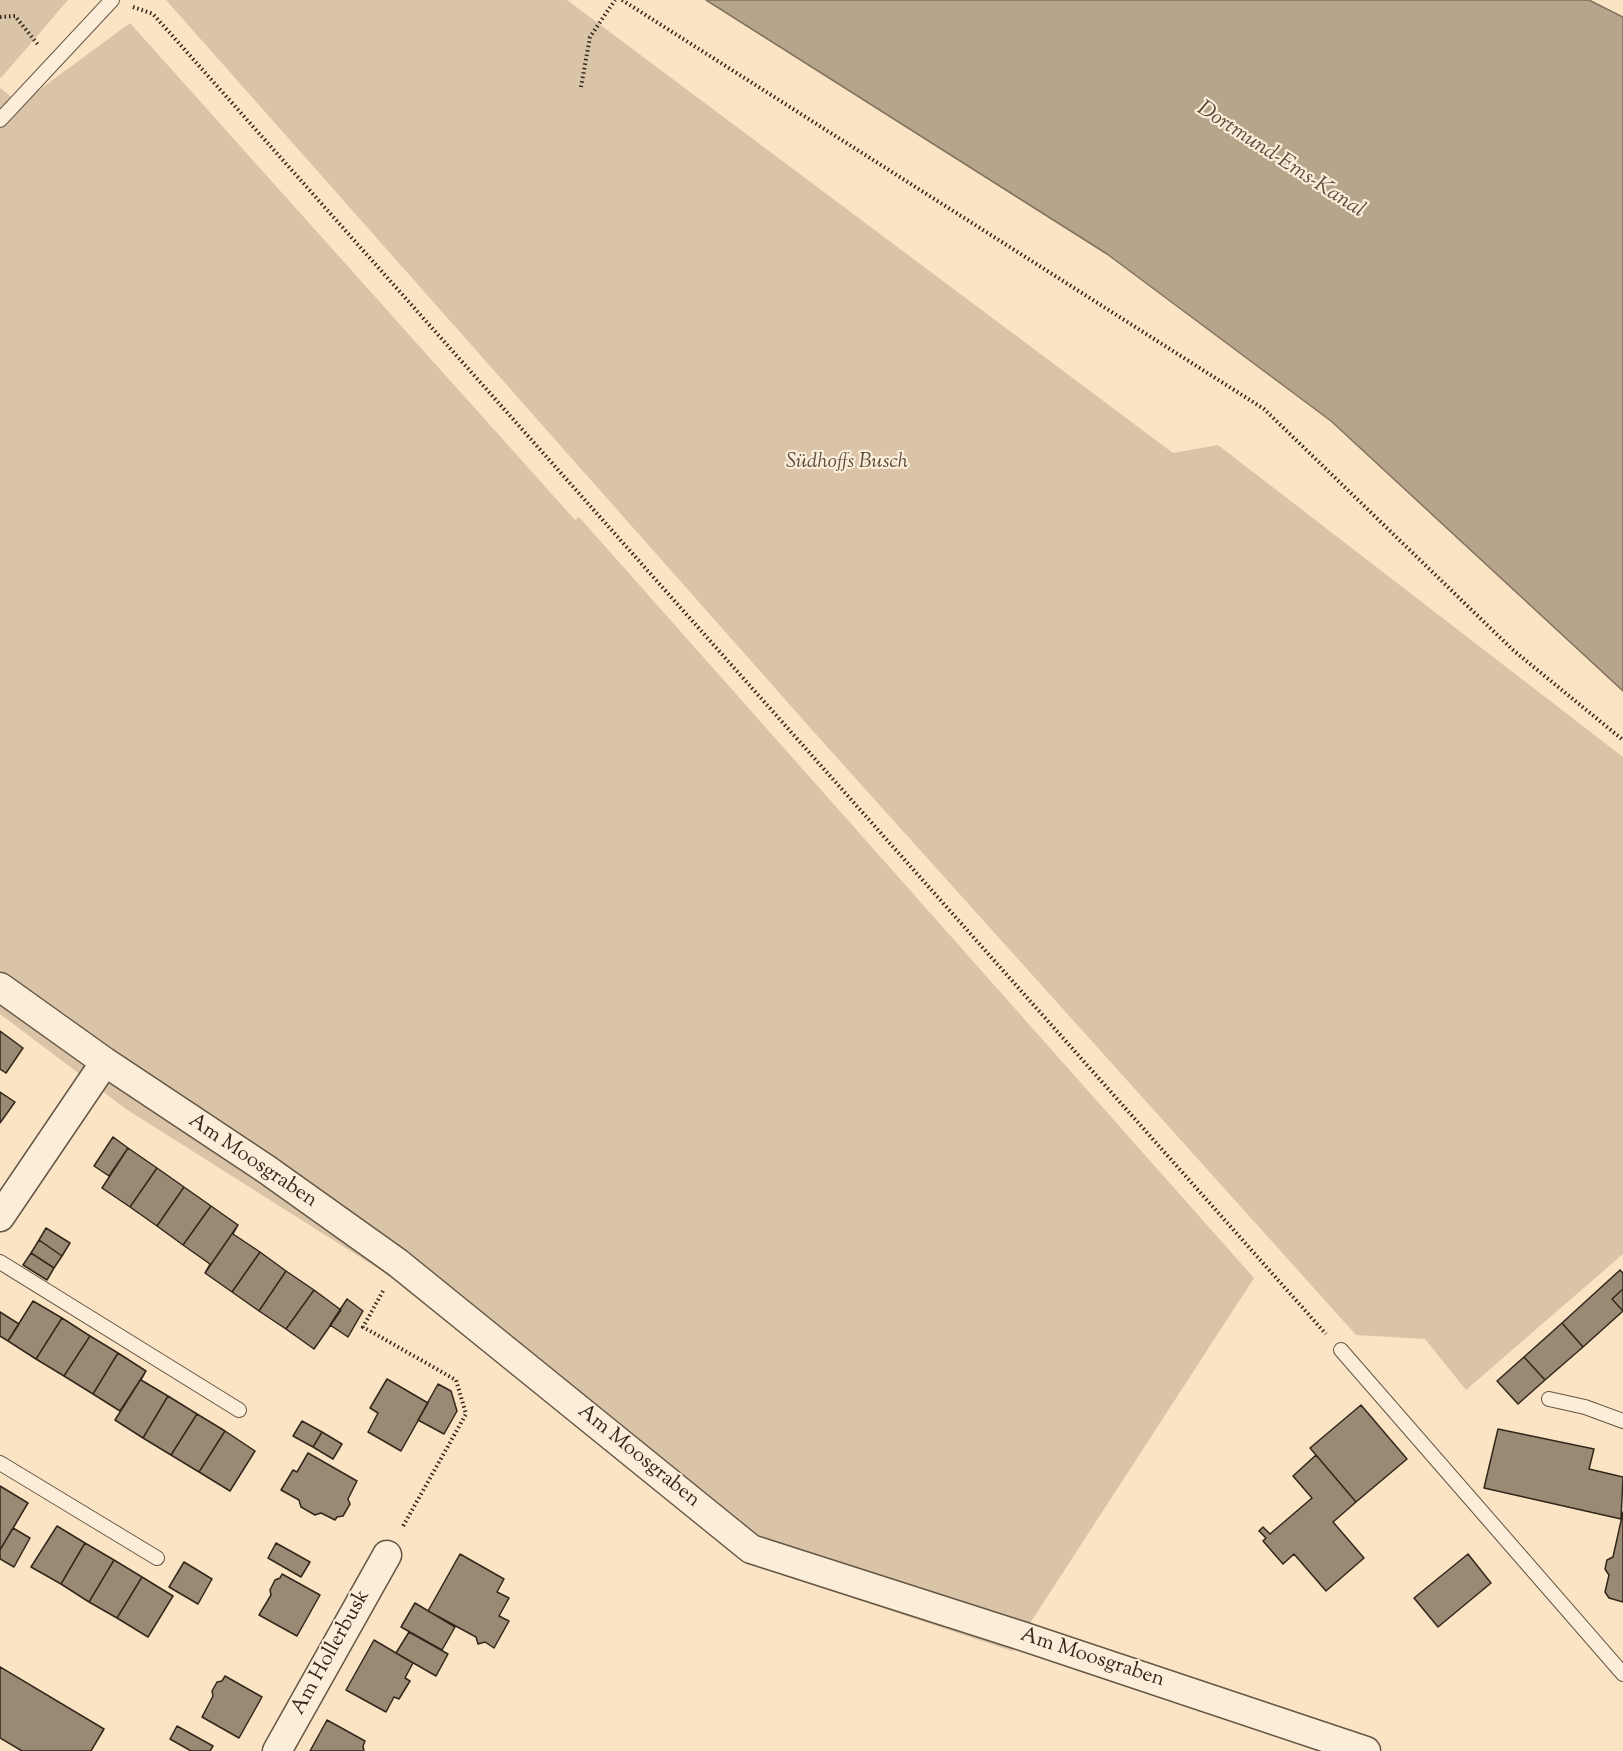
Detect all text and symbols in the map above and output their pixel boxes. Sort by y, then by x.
water label: Dortmund-Ems-Kanal [1191,97,1369,225]
park label: Südhoffs Busch [786,450,908,476]
street label: Am Moosgraben [183,1110,321,1214]
street label: Am Moosgraben [572,1400,704,1514]
street label: Am Hollerbusk [287,1586,377,1720]
street label: Am Moosgraben [1017,1624,1167,1694]

